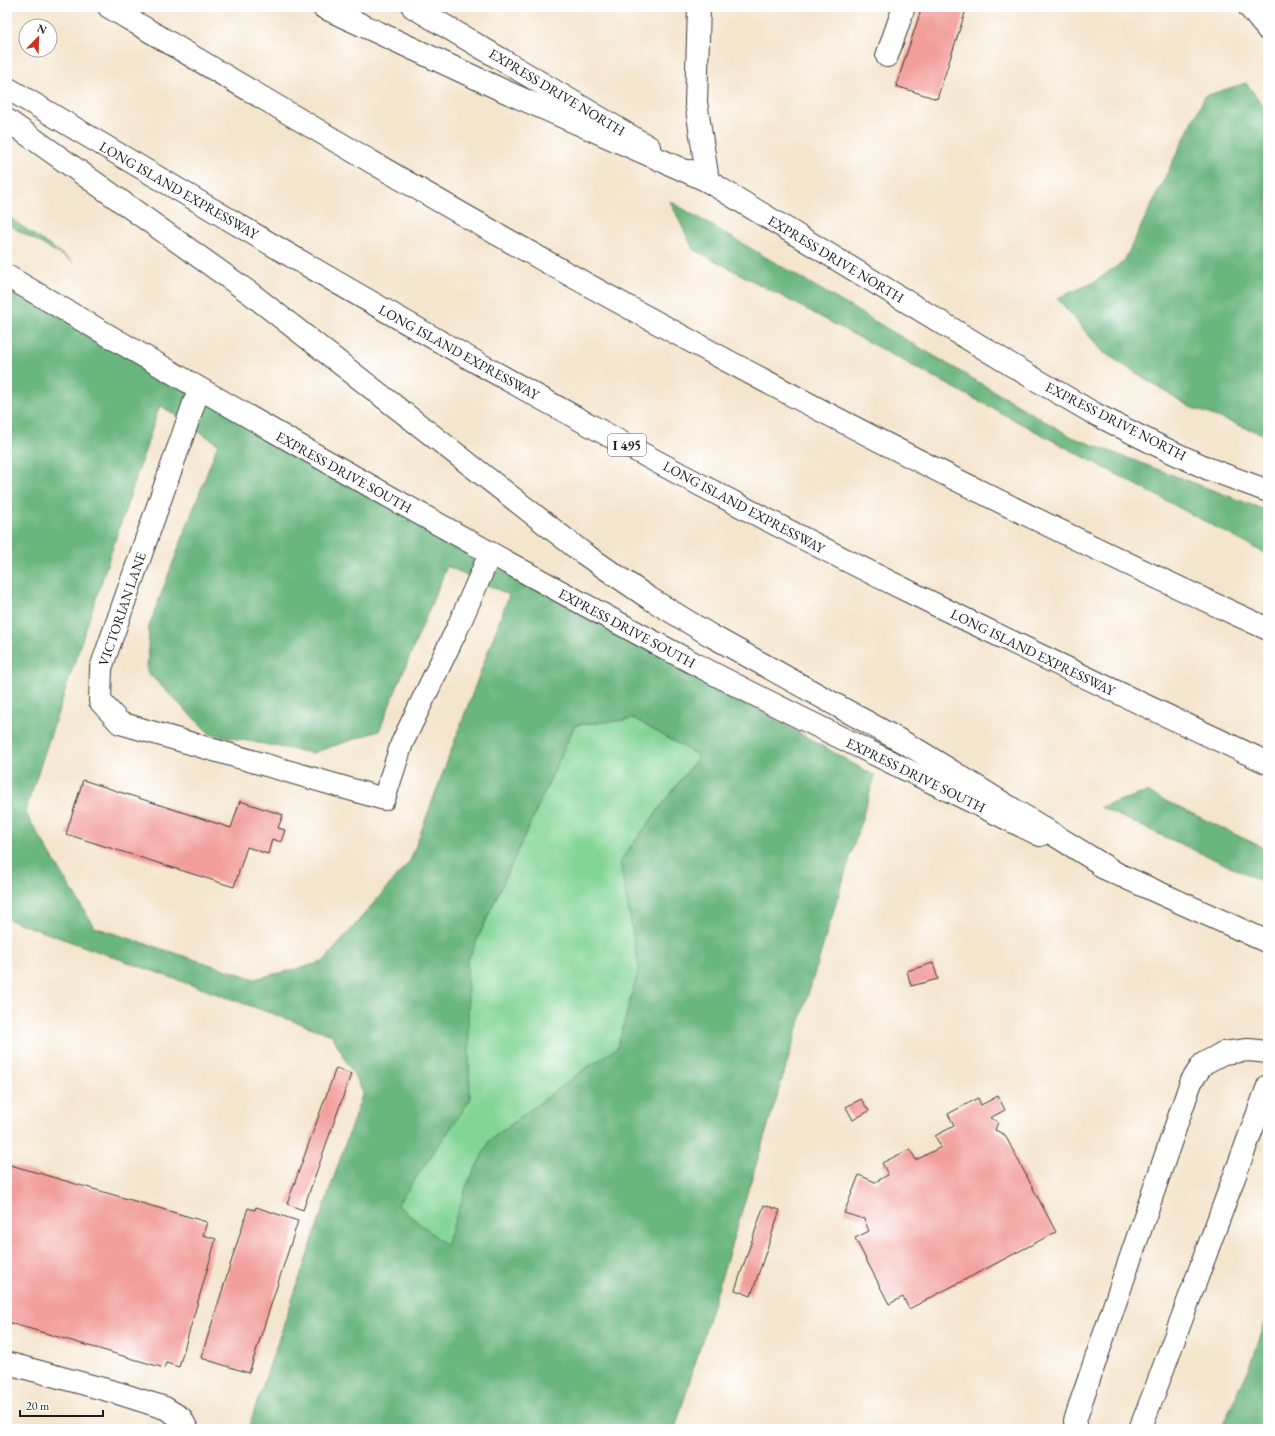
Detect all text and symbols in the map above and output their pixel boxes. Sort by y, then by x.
north arrow [18,18,58,58]
text: N [35,21,49,37]
street label: EXPRESS DRIVE NORTH [486,44,628,140]
street label: LONG ISLAND EXPRESSWAY [96,137,263,243]
street label: EXPRESS DRIVE NORTH [765,211,907,307]
street label: LONG ISLAND EXPRESSWAY [376,300,543,404]
street label: EXPRESS DRIVE NORTH [1043,378,1189,464]
street label: EXPRESS DRIVE SOUTH [273,427,415,517]
road number: I 495 [608,434,646,456]
street label: LONG ISLAND EXPRESSWAY [660,457,829,558]
street label: VICTORIAN LANE [94,550,150,668]
street label: EXPRESS DRIVE SOUTH [555,584,699,672]
street label: LONG ISLAND EXPRESSWAY [948,604,1119,700]
street label: EXPRESS DRIVE SOUTH [843,733,989,817]
scale bar [20,1392,103,1418]
text: 20 m [26,1398,50,1414]

